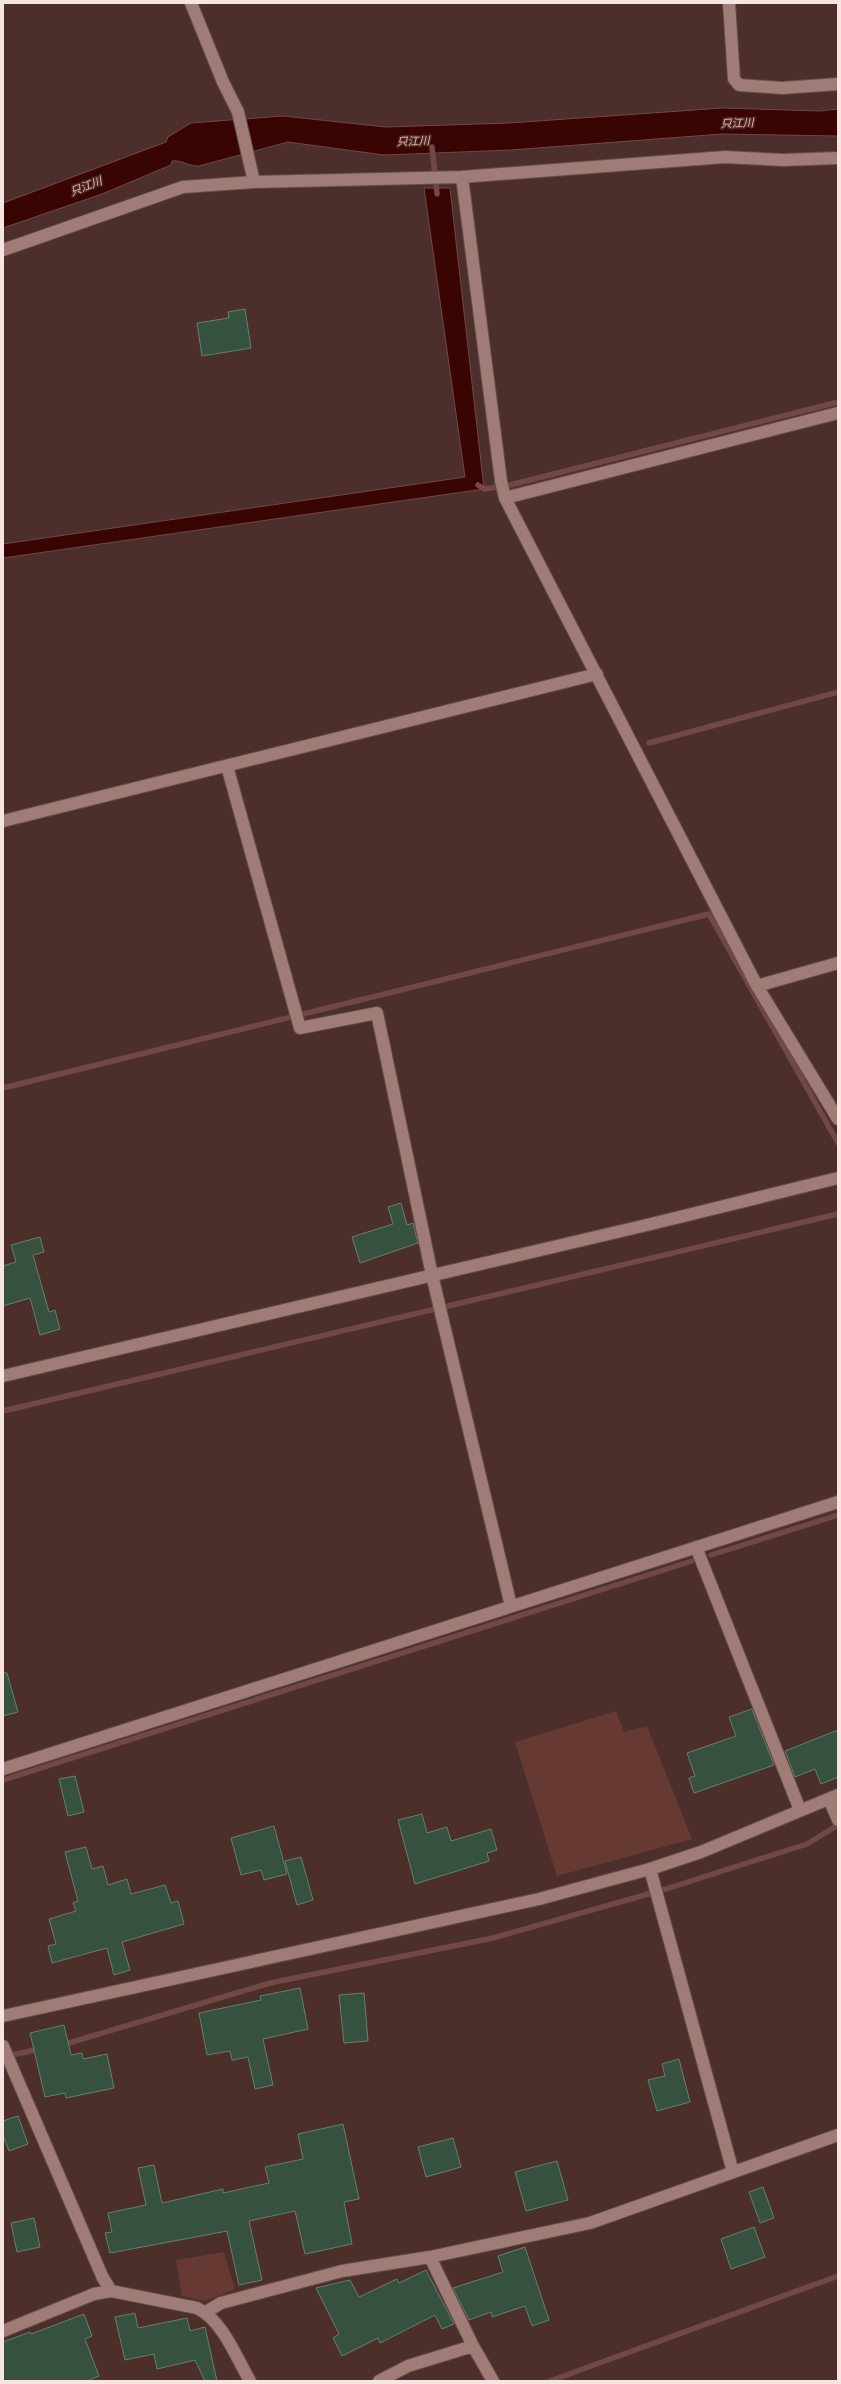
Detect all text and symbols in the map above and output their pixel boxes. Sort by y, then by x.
water label: 只江川 [720,115,755,131]
water label: 只江川 [396,133,431,149]
water label: 只江川 [68,173,105,198]

